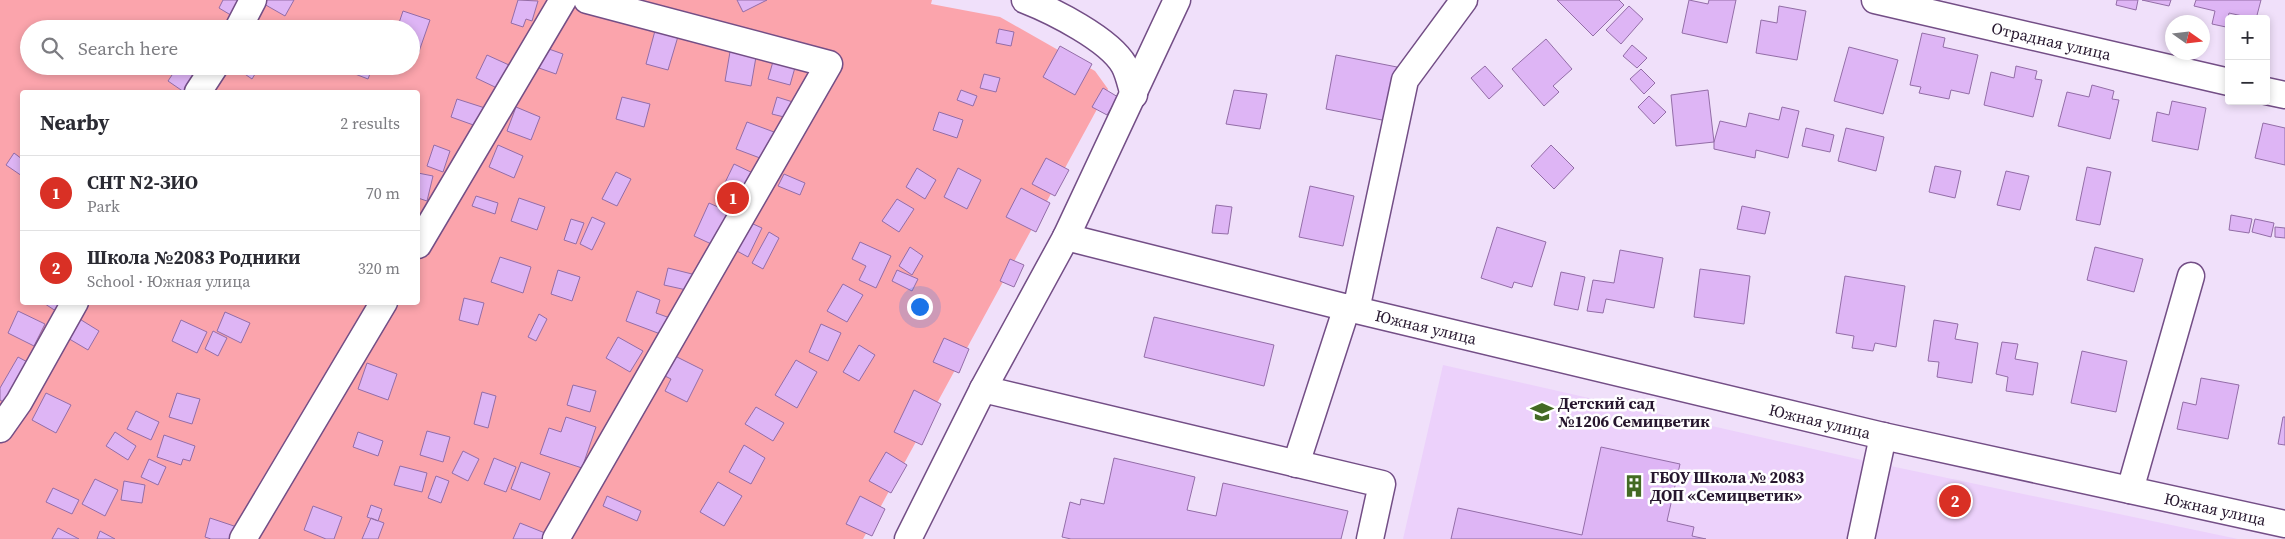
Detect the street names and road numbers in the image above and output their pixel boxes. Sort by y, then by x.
street label: Отрадная улица [1989,16,2114,66]
street label: Южная улица [1373,304,1480,350]
street label: Южная улица [1767,398,1874,444]
street label: Южная улица [2162,487,2269,531]

